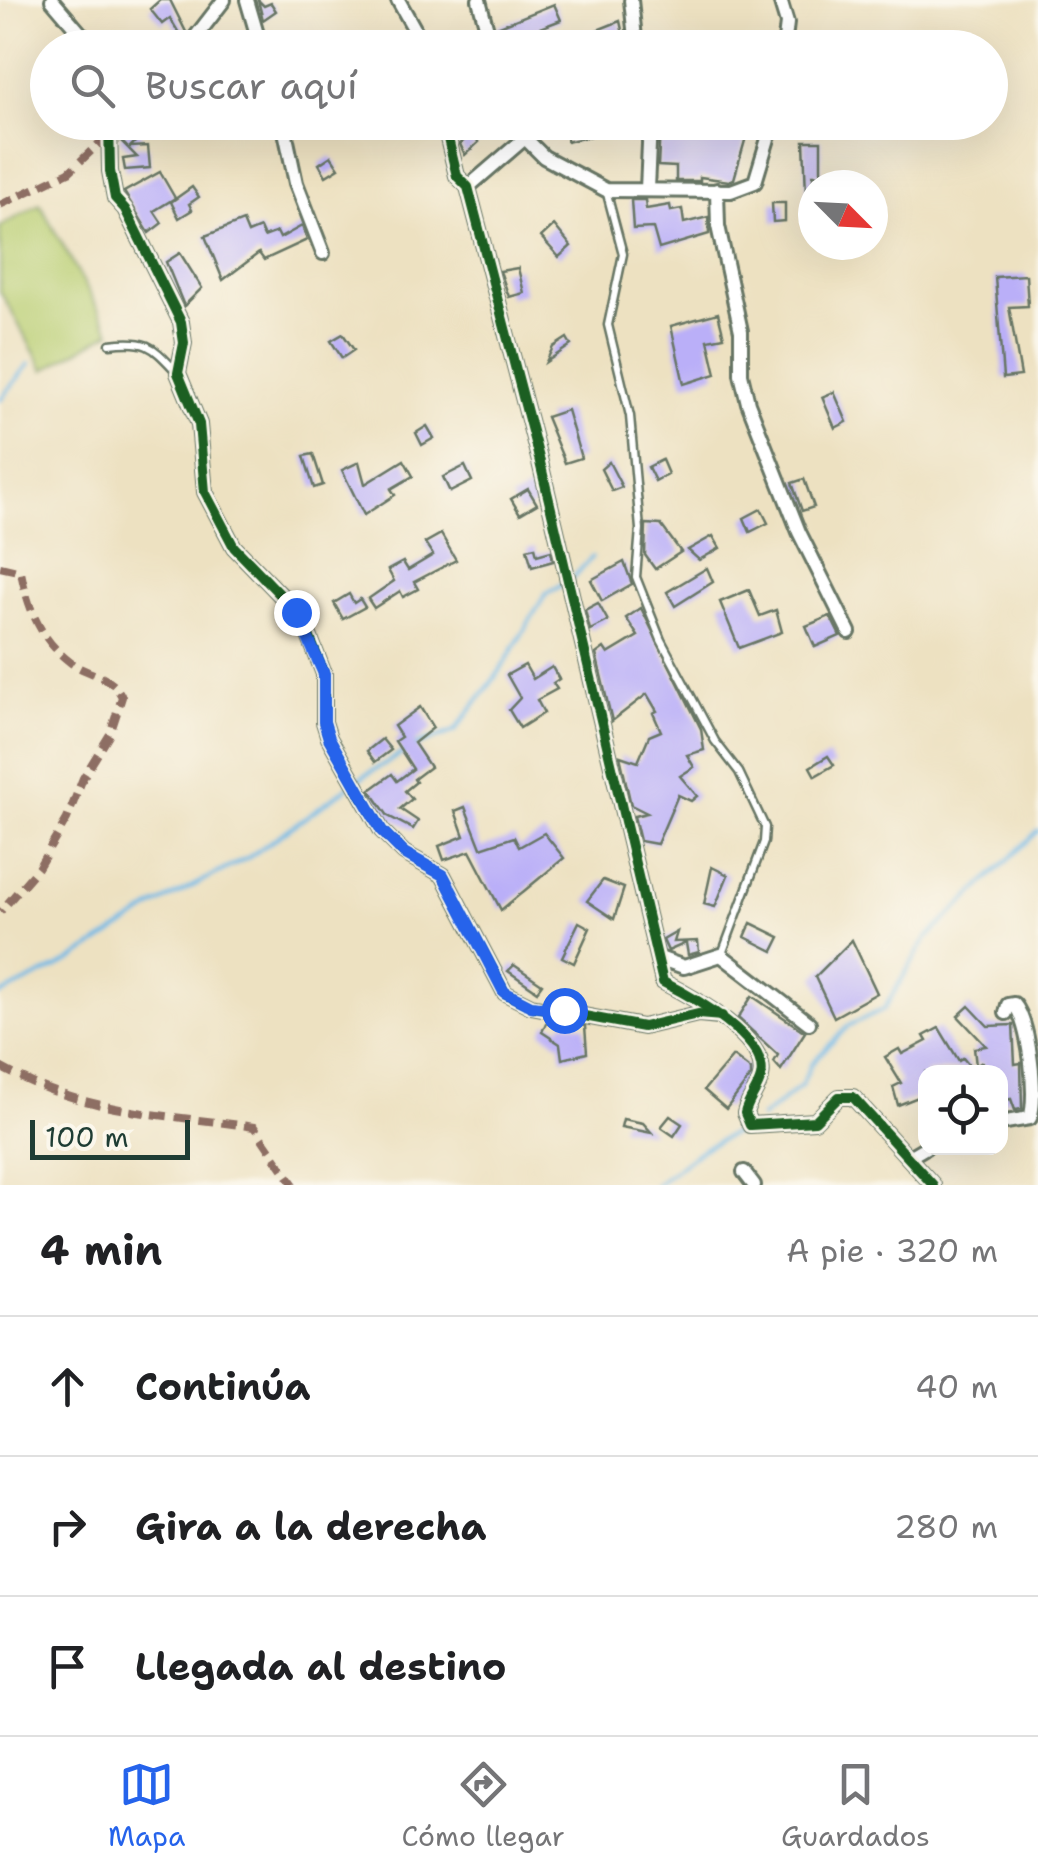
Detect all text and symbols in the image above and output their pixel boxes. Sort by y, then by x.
search box [30,30,1008,140]
icon: search [65,58,120,113]
text: Buscar aquí [145,60,358,111]
north arrow [798,170,888,260]
route end [274,590,320,636]
route start [542,988,588,1034]
map controls [918,1065,1008,1155]
button: locate [918,1065,1008,1155]
scale bar [30,1115,190,1160]
text: 100 m [45,1118,129,1156]
text: 4 min [40,1222,162,1278]
text: A pie · 320 m [786,1229,998,1272]
icon: ahead [40,1359,95,1414]
text: Continúa [135,1361,310,1412]
text: 40 m [915,1365,998,1408]
icon: right [40,1499,95,1554]
text: Gira a la derecha [135,1501,487,1552]
text: 280 m [894,1505,998,1548]
icon: arrive [40,1639,95,1694]
text: Llegada al destino [135,1641,506,1692]
tab: Mapa [108,1757,185,1855]
tab: Cómo llegar [402,1757,565,1855]
tab: Guardados [781,1757,930,1855]

